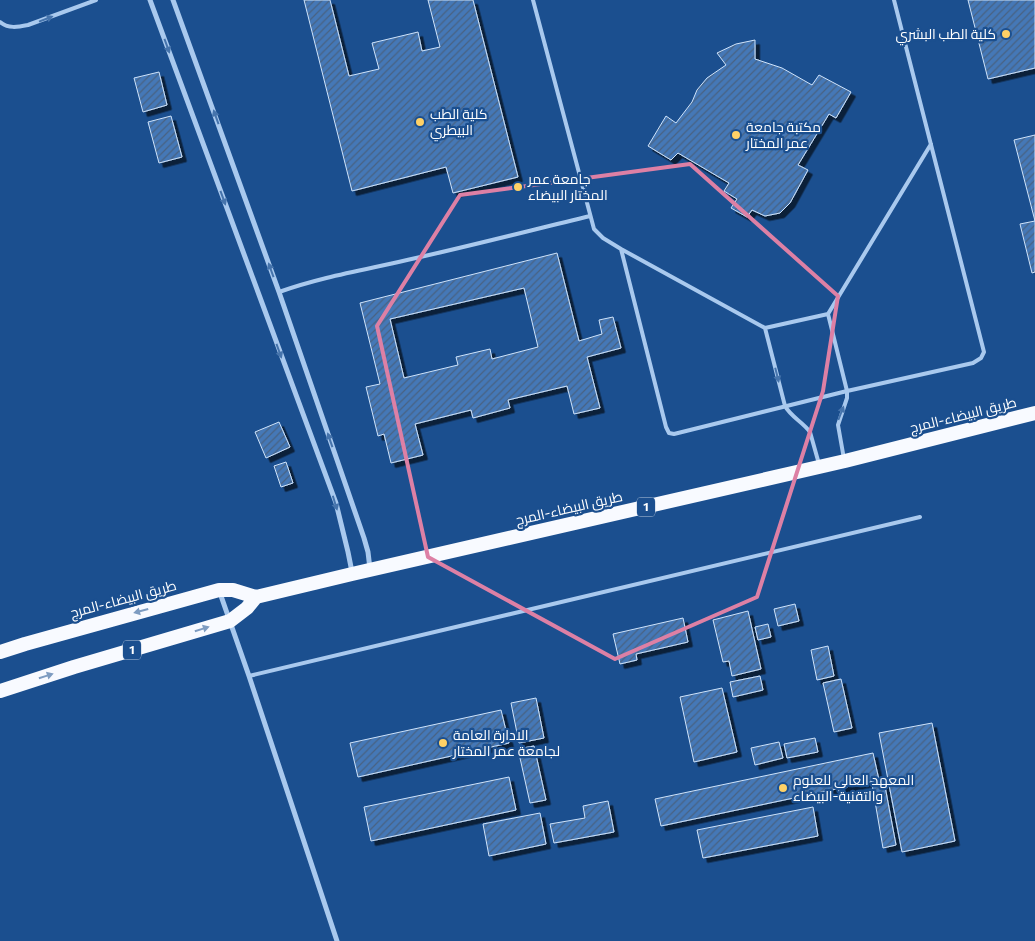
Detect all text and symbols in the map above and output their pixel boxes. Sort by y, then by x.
one-way arrow [39,15,54,23]
place label: كلية الطب البشري [896,25,996,46]
marker: كلية الطب البشري [1000,28,1012,40]
one-way arrow [163,39,171,54]
place label: كلية الطب البيطري [430,105,487,142]
one-way arrow [212,109,220,124]
marker: كلية الطب البيطري [414,116,426,128]
place label: مكتبة جامعة عمر المختار [745,118,821,151]
marker: مكتبة جامعة عمر المختار [730,129,742,141]
place label: جامعة عمر المختار البيضاء [527,170,608,203]
marker: جامعة عمر المختار البيضاء [512,181,524,193]
one-way arrow [219,191,227,206]
one-way arrow [267,262,275,277]
one-way arrow [276,343,283,358]
one-way arrow [774,368,782,383]
street label: طريق البيضاء-المرج [908,393,1018,437]
one-way arrow [838,406,846,421]
one-way arrow [326,432,334,447]
street label: طريق البيضاء-المرج [514,487,624,529]
one-way arrow [332,496,340,511]
road number: 1 [637,498,655,516]
street label: طريق البيضاء-المرج [68,576,178,622]
one-way arrow [134,607,149,615]
one-way arrow [195,625,210,633]
road number: 1 [123,640,141,660]
one-way arrow [39,671,54,679]
place label: الادارة العامة لجامعة عمر المختار [452,726,560,759]
marker: الادارة العامة لجامعة عمر المختار [437,737,449,749]
place label: المعهد العالي للعلوم والتقنية-البيضاء [793,771,914,804]
marker: المعهد العالي للعلوم والتقنية-البيضاء [777,782,789,794]

